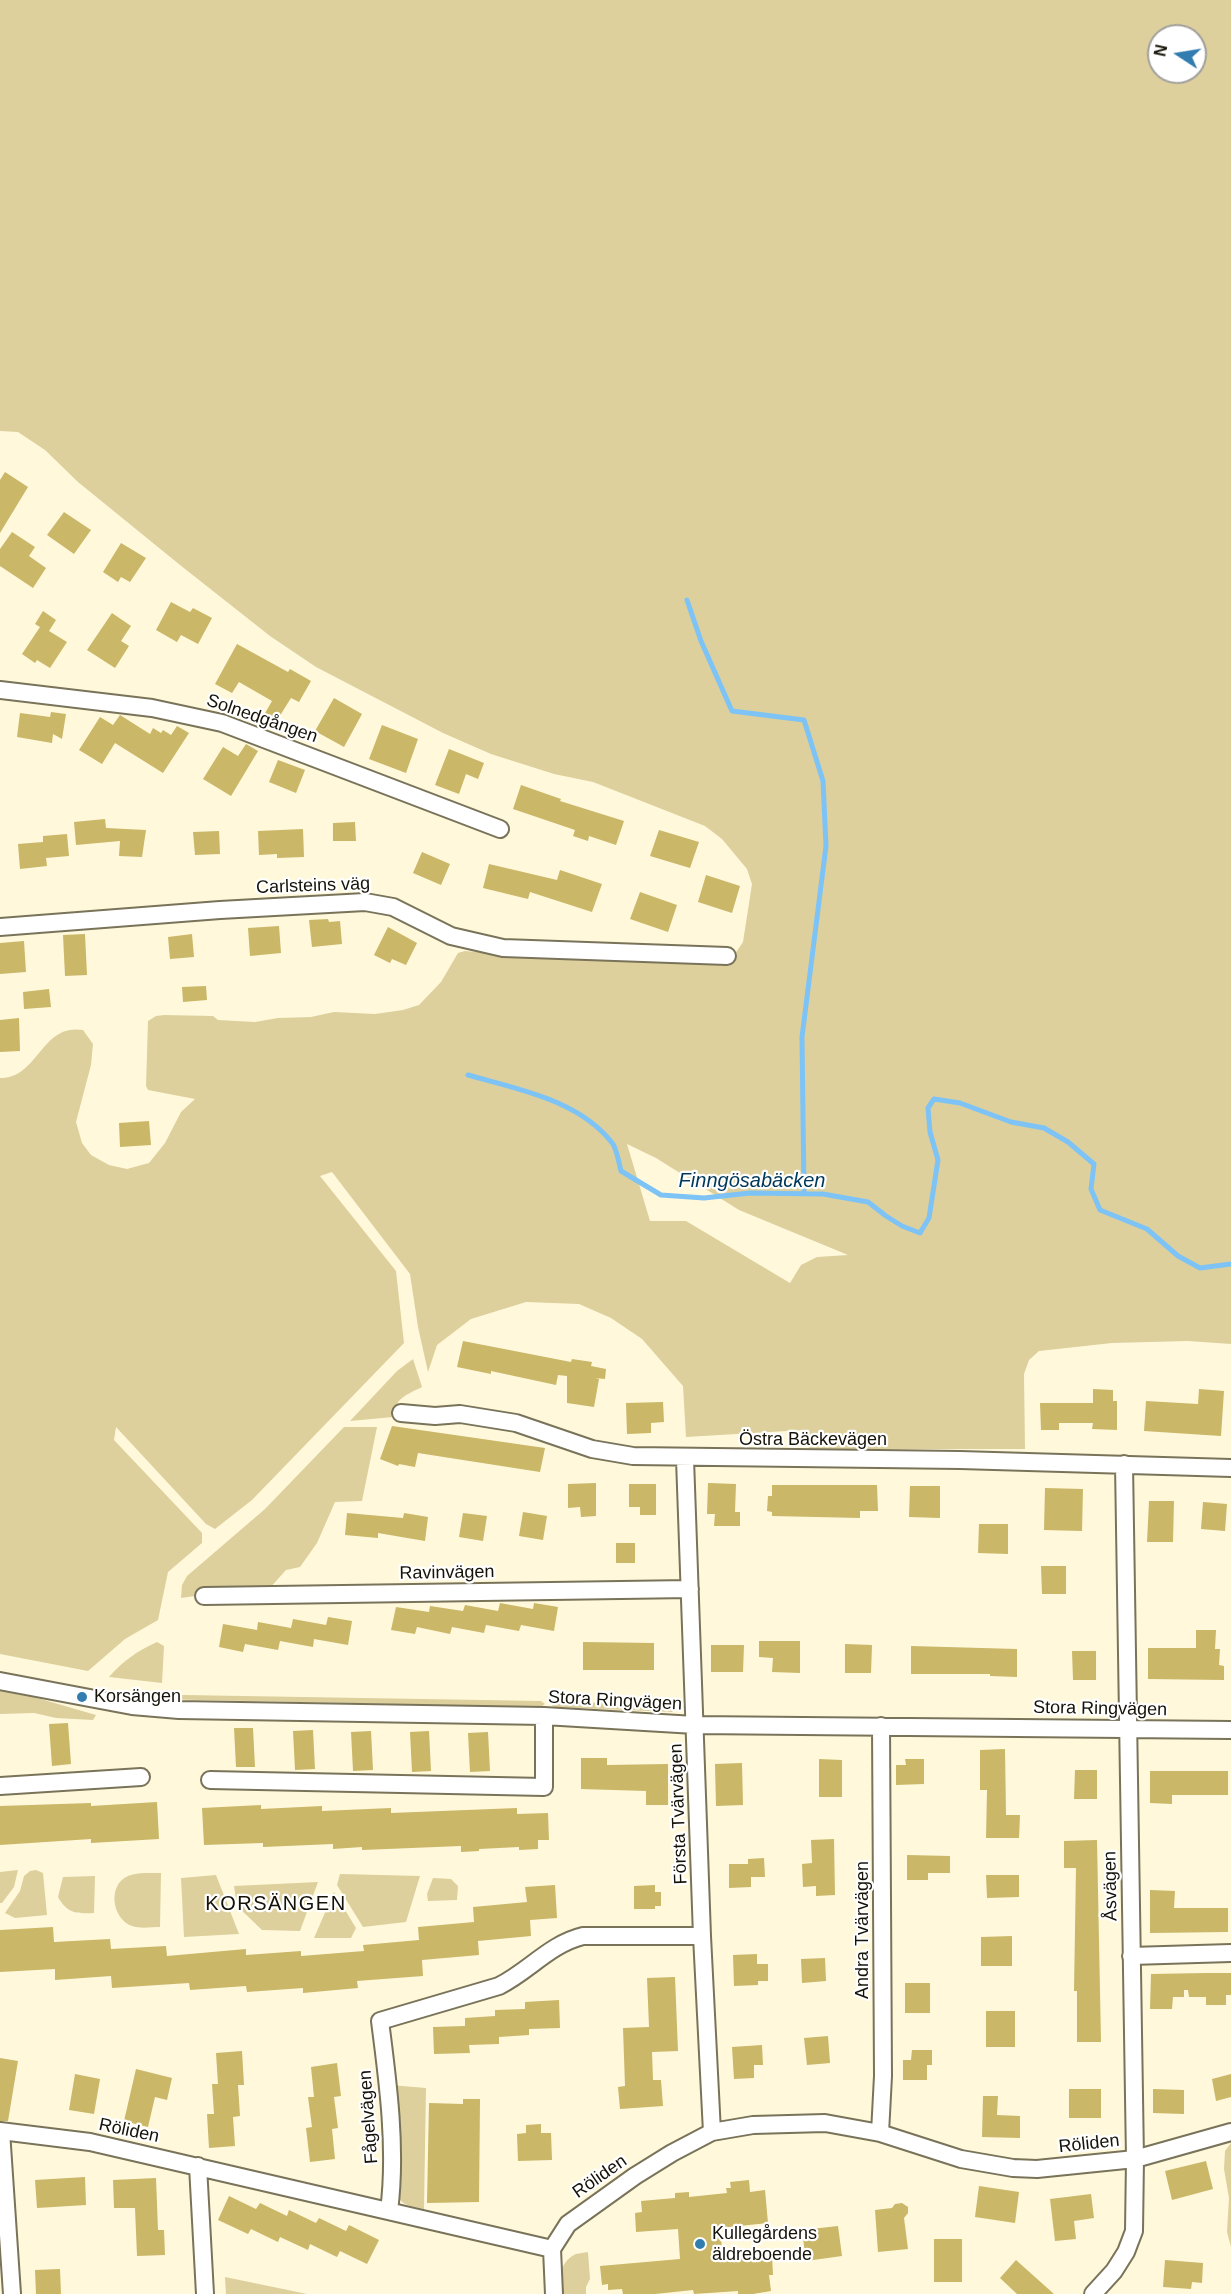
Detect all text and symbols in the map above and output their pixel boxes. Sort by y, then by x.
north arrow [1147,24,1207,84]
text: N [1151,43,1170,58]
street label: Solnedgången [204,690,320,748]
street label: Carlsteins väg [256,873,370,899]
water label: Finngösabäcken [679,1169,825,1193]
street label: Östra Bäckevägen [739,1429,887,1451]
street label: Ravinvägen [399,1561,495,1585]
place label: Korsängen [94,1686,181,1708]
street label: Stora Ringvägen [547,1687,683,1715]
marker: Korsängen [75,1690,89,1704]
street label: Stora Ringvägen [1033,1697,1167,1721]
street label: Första Tvärvägen [666,1743,692,1885]
street label: Åsvägen [1100,1851,1122,1921]
street label: Andra Tvärvägen [852,1861,874,1999]
district label: KORSÄNGEN [205,1892,347,1916]
street label: Fågelvägen [355,2069,383,2165]
street label: Röliden [97,2114,161,2148]
street label: Röliden [1058,2130,1120,2158]
street label: Röliden [569,2151,631,2203]
place label: Kullegårdens äldreboende [712,2223,817,2266]
marker: Kullegårdens äldreboende [693,2237,707,2251]

